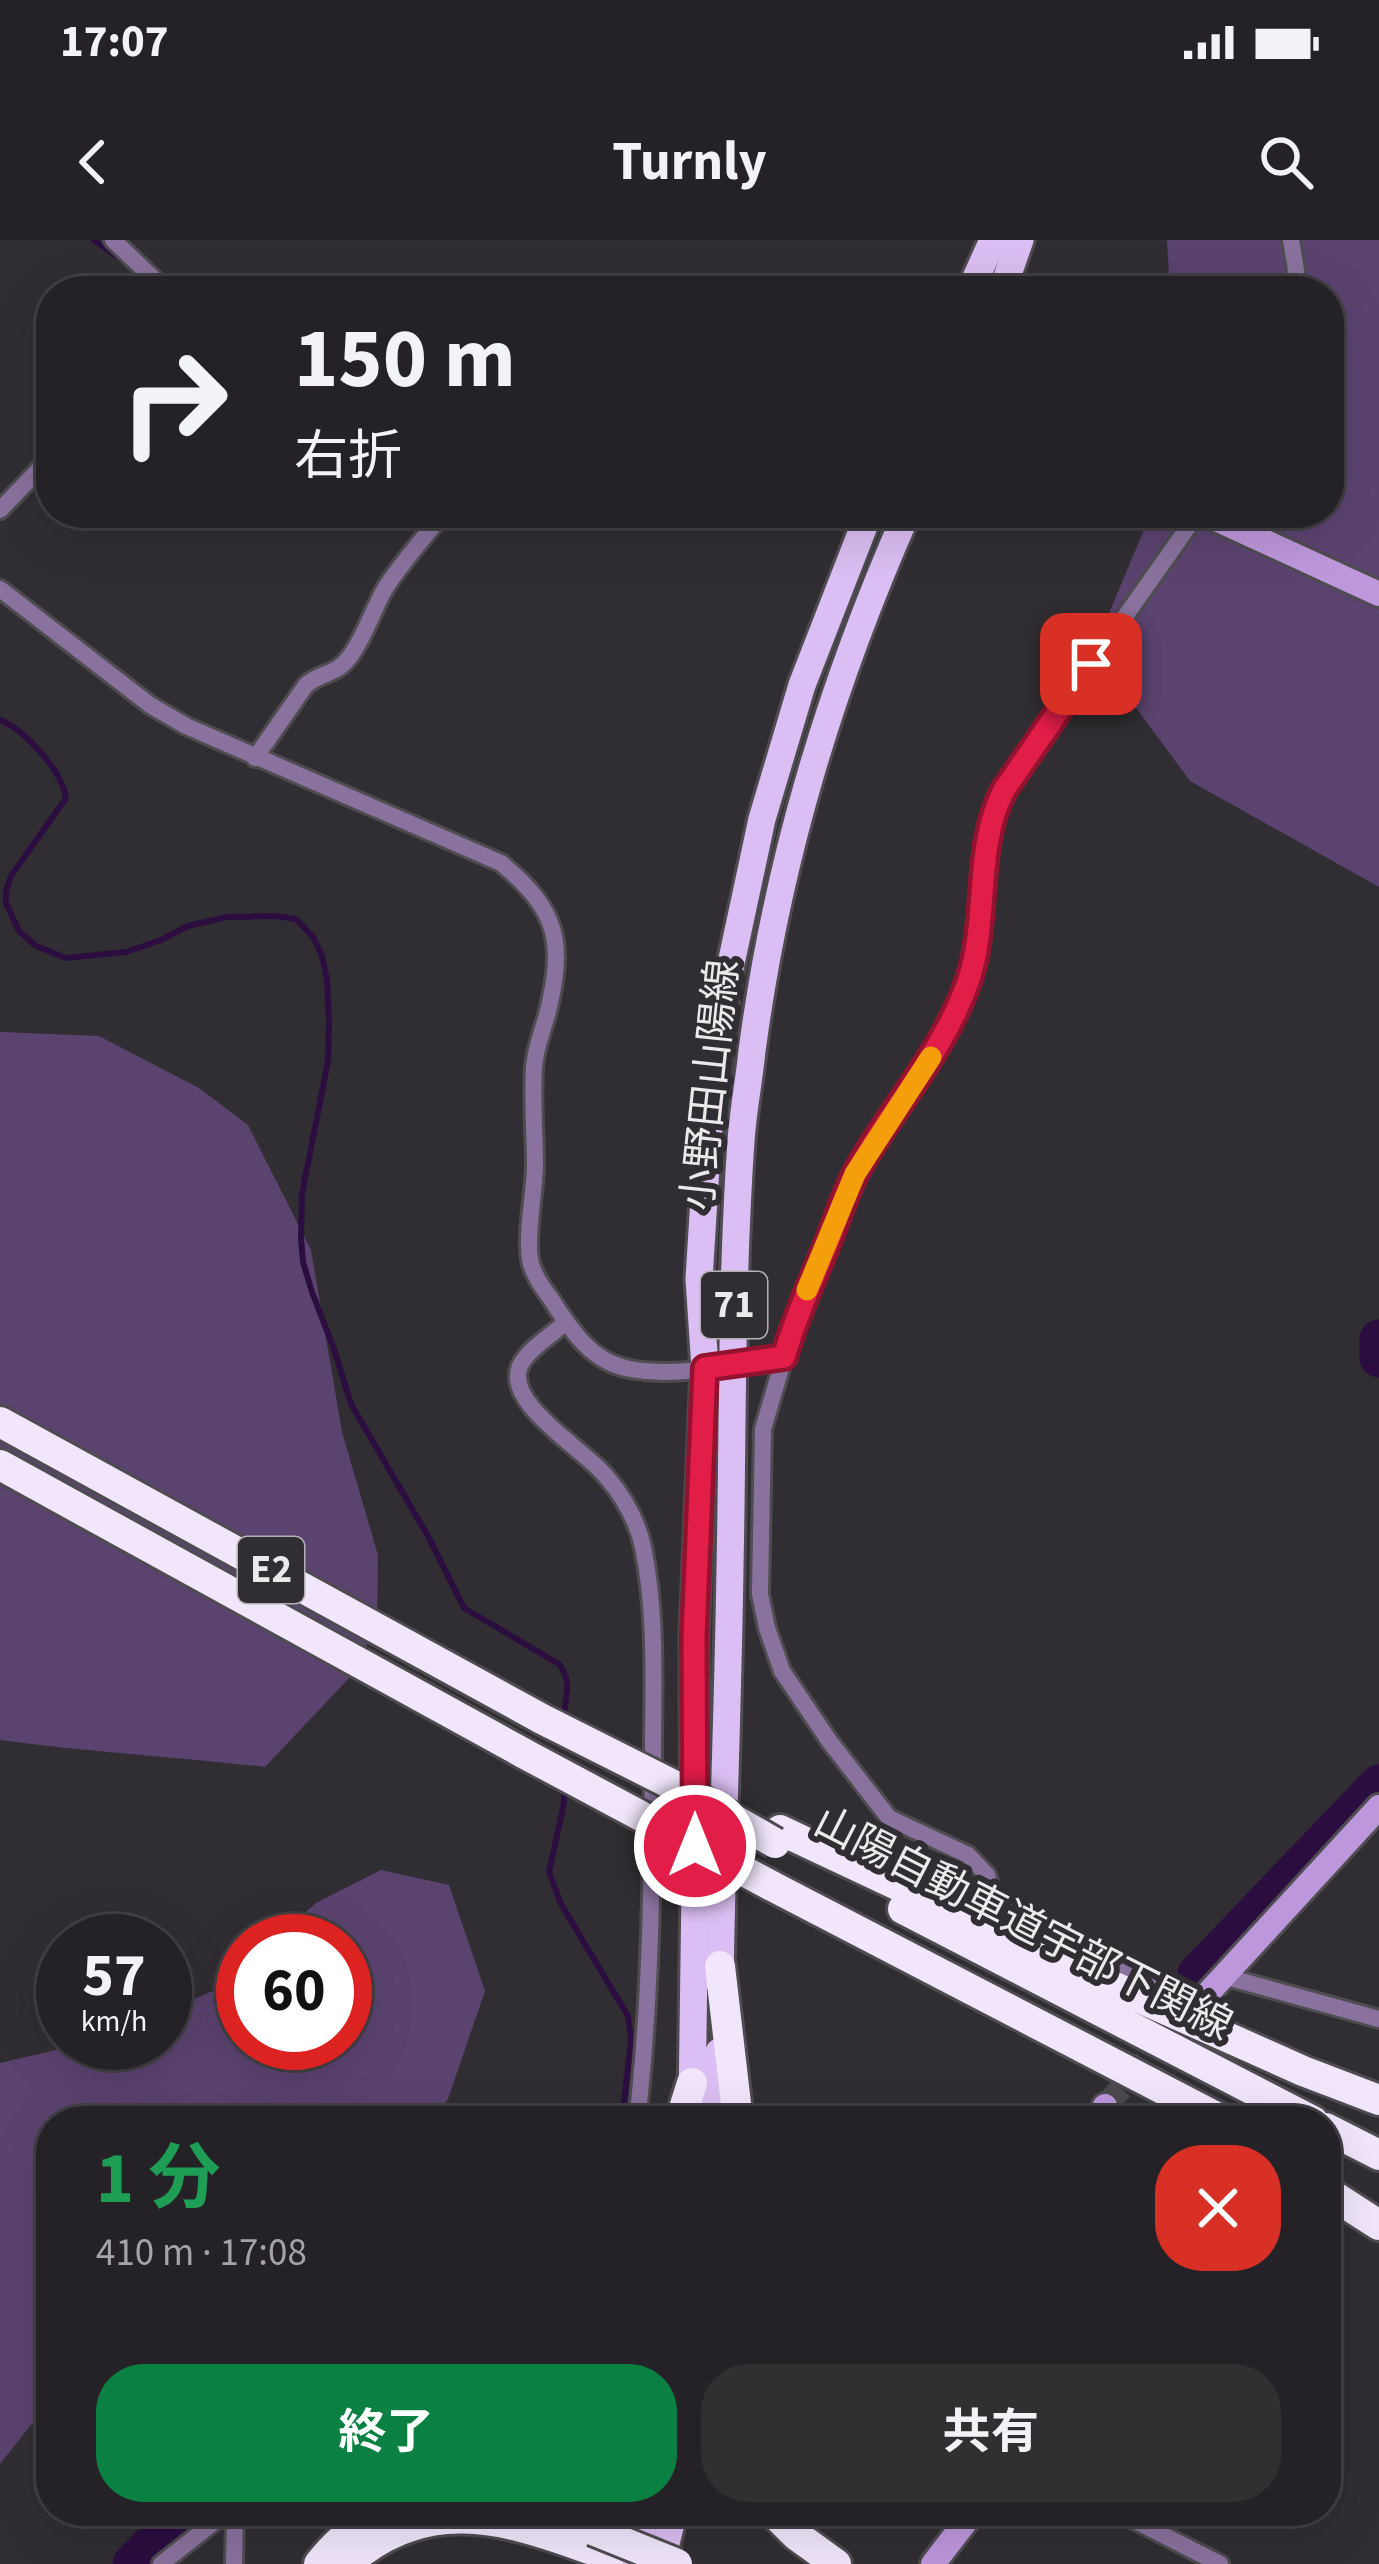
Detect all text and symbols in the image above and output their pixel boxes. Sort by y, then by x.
text: 17:07 [60,10,169,74]
text: Turnly [612,124,767,201]
icon: back [60,129,126,195]
icon: search [1253,129,1319,195]
text: 150 m [294,300,516,420]
icon: right [96,324,252,480]
text: 右折 [294,419,402,496]
pin [1040,613,1142,715]
icon: arrive [1058,631,1124,697]
street label: 小野田山陽線 [668,957,754,1213]
road number: 71 [701,1272,767,1338]
road number: E2 [238,1537,304,1603]
position arrow [632,1783,758,1909]
street label: 山陽自動車道宇部下関線 [804,1792,1242,2056]
speed limit sign: 60 [216,1914,372,2070]
text: 57 [82,1934,146,2019]
text: km/h [81,2000,147,2043]
text: 1 分 [96,2128,220,2231]
button: close [1155,2145,1281,2271]
text: 410 m · 17:08 [96,2225,307,2281]
button: 終了 [96,2364,677,2502]
button: 共有 [701,2364,1281,2502]

